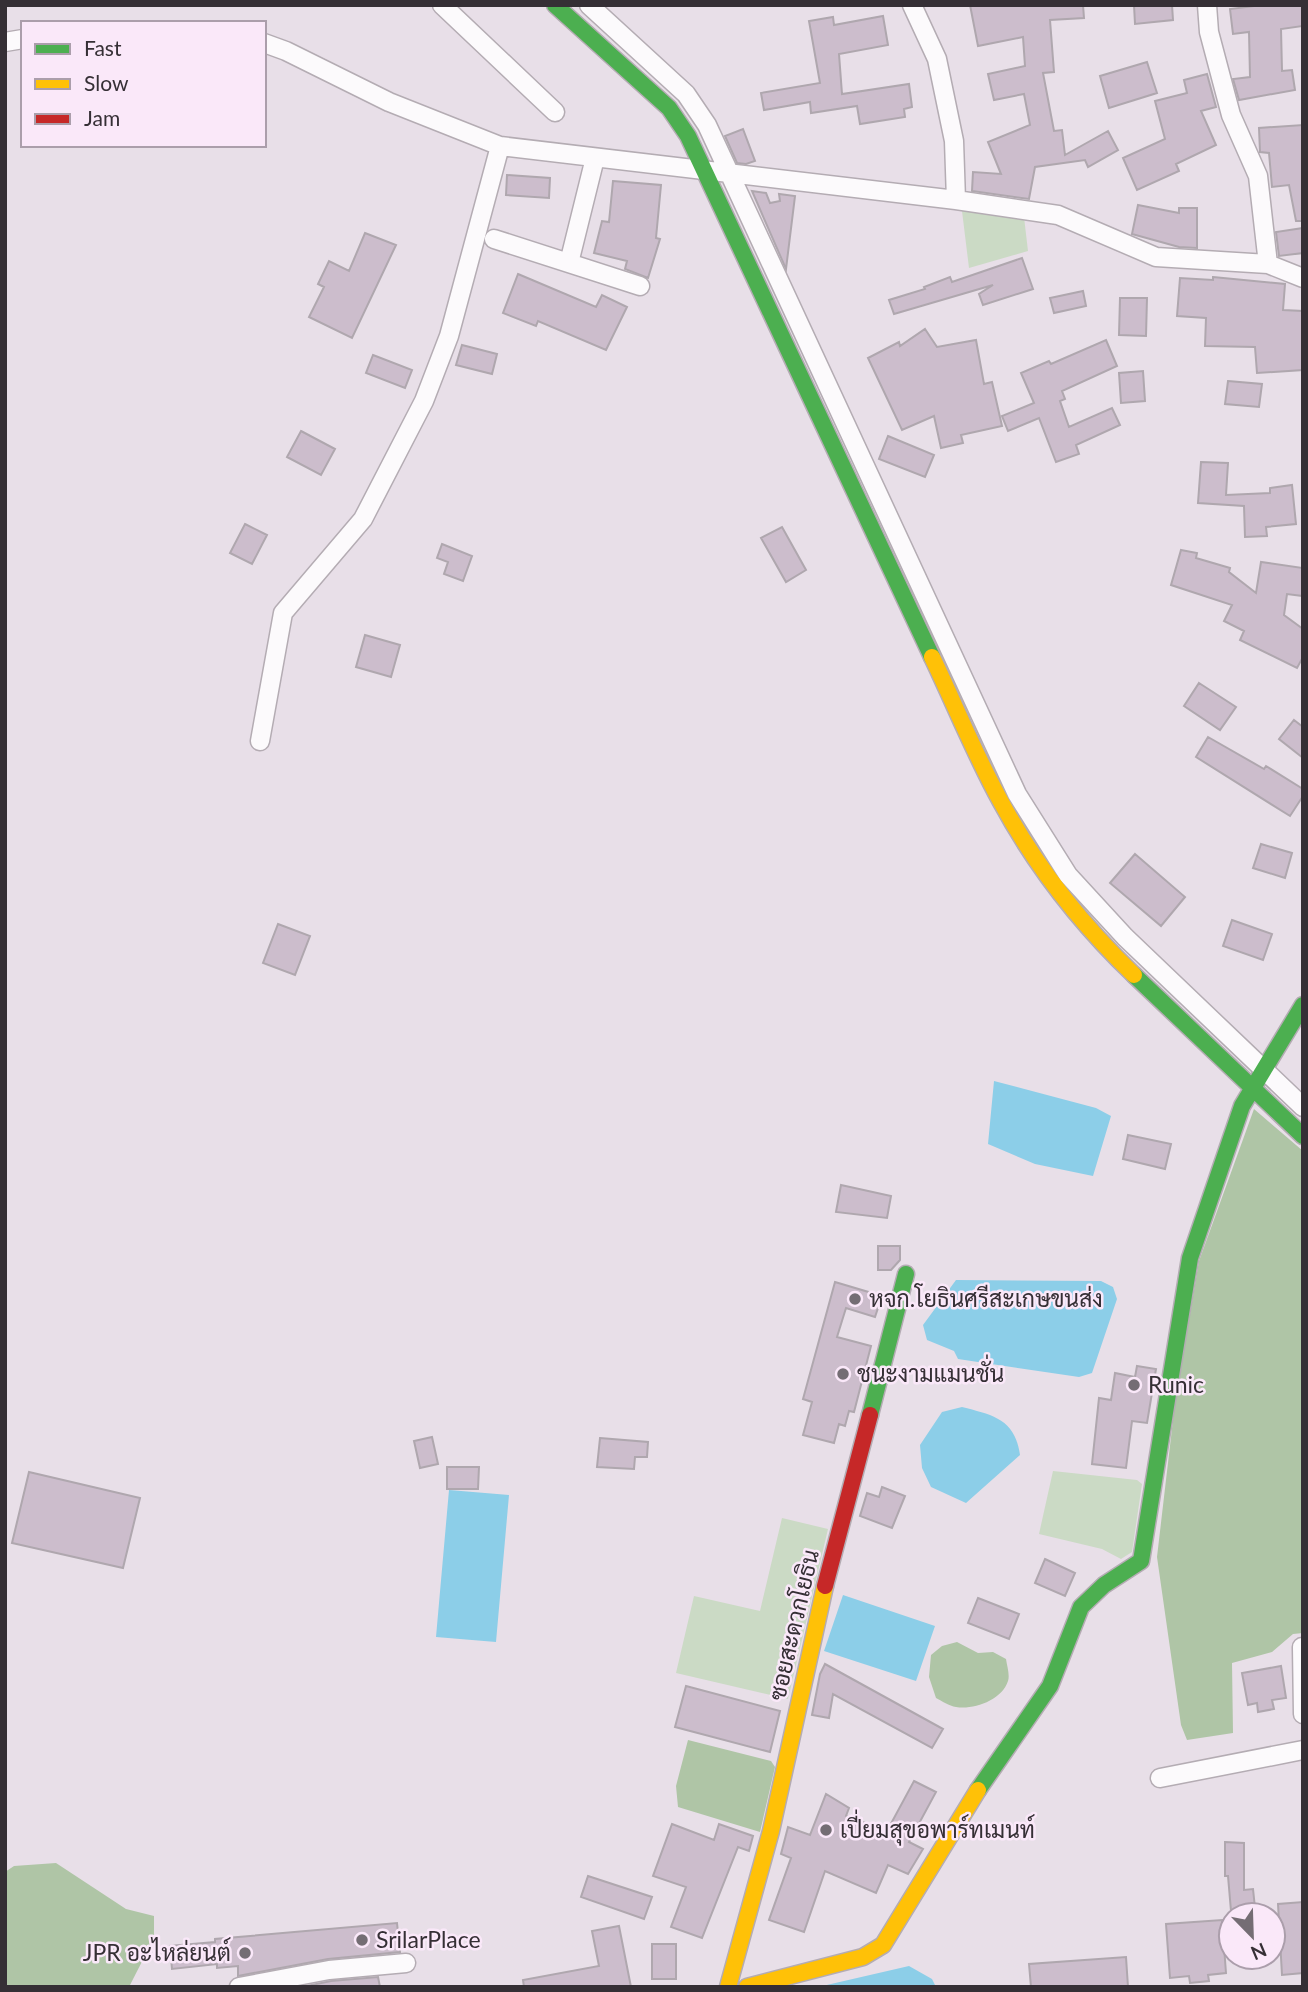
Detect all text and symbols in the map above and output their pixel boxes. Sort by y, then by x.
legend [21,21,266,147]
text: Fast [84,35,122,60]
text: Slow [84,70,129,95]
text: Jam [84,105,120,130]
place label: หจก.โยธินศรีสะเกษขนส่ง [869,1283,1103,1312]
marker: หจก.โยธินศรีสะเกษขนส่ง [847,1291,863,1307]
place label: ชนะงามแมนชั่น [857,1354,1004,1387]
marker: ชนะงามแมนชั่น [835,1366,851,1382]
place label: Runic [1148,1370,1204,1398]
marker: Runic [1126,1377,1142,1393]
street label: ซอยสะดวกโยธิน [761,1546,824,1703]
place label: เปี่ยมสุขอพาร์ทเมนท์ [840,1809,1035,1846]
marker: เปี่ยมสุขอพาร์ทเมนท์ [818,1822,834,1838]
north arrow [1217,1901,1287,1971]
place label: SrilarPlace [376,1925,481,1953]
marker: SrilarPlace [354,1932,370,1948]
place label: JPR อะไหล่ยนต์ [83,1937,231,1966]
text: N [1248,1939,1270,1966]
marker: JPR อะไหล่ยนต์ [237,1945,253,1961]

